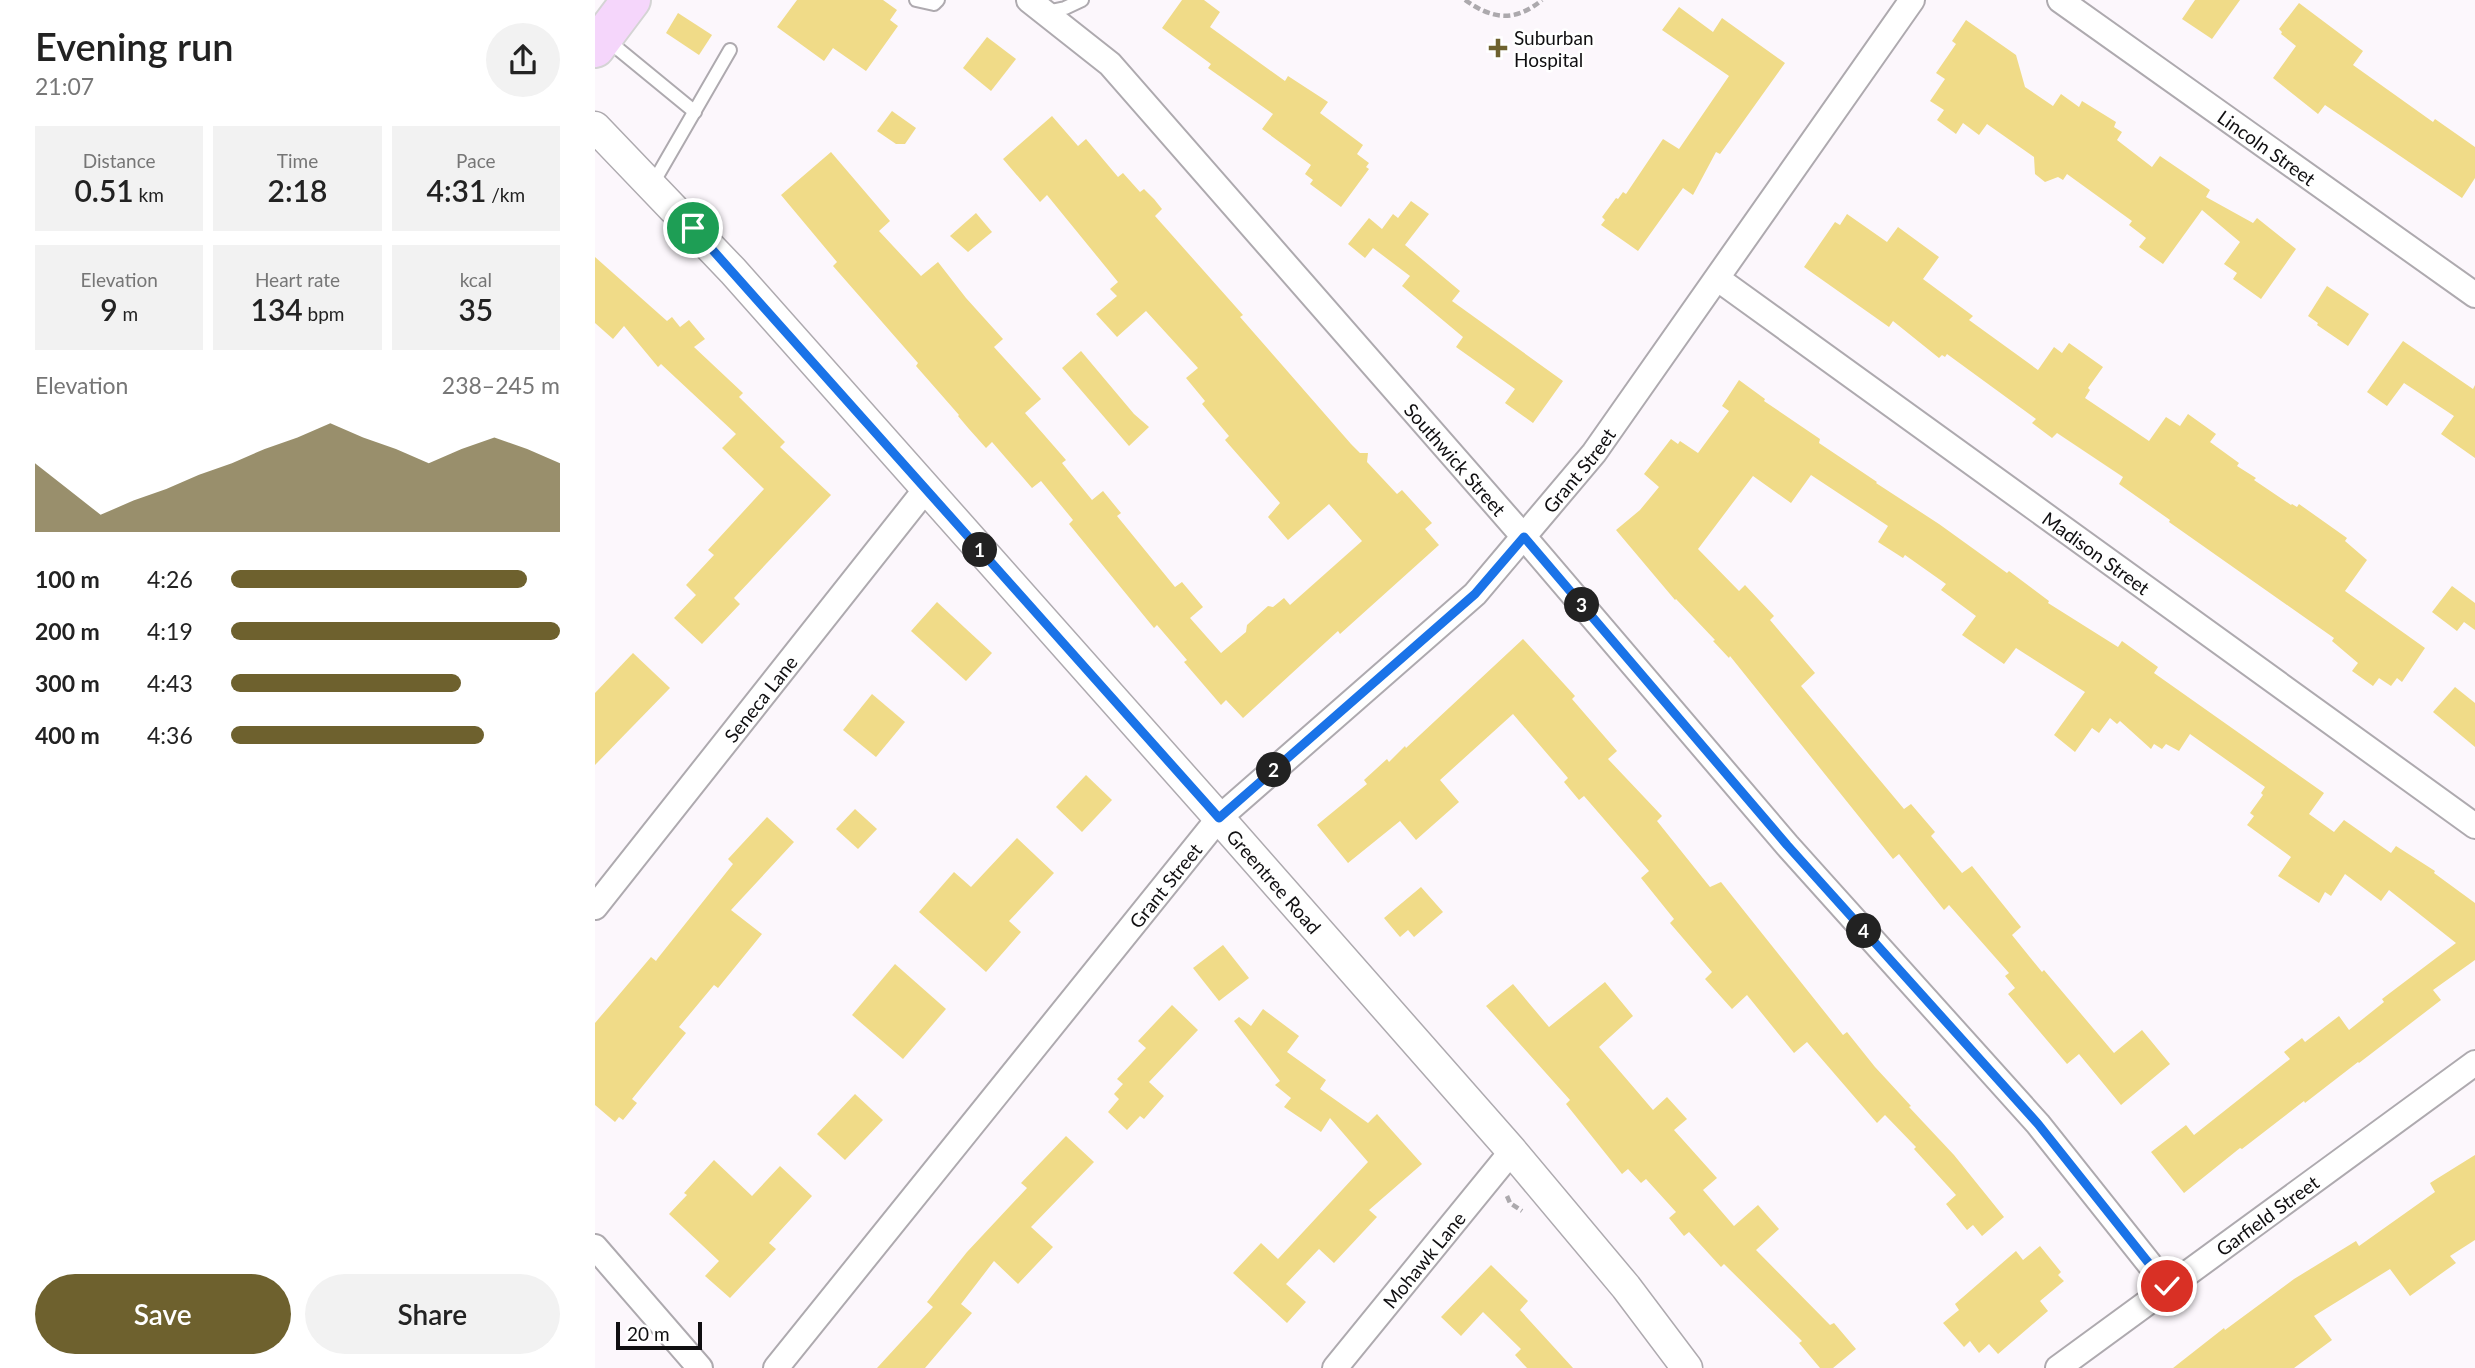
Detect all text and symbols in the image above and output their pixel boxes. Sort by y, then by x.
text: Evening run [35,23,234,69]
button: share [486,23,560,97]
place label: Suburban Hospital [1514,26,1594,71]
marker: Suburban Hospital [1488,38,1508,58]
text: 21:07 [35,72,94,100]
street label: Lincoln Street [2214,105,2321,190]
text: Distance [83,149,156,172]
text: Time [277,149,318,172]
text: Pace [456,149,496,172]
text: 0.51 [74,172,134,208]
text: 2:18 [268,172,327,208]
text: 4:31 [427,172,486,208]
text: km [134,183,164,206]
text: /km [486,183,525,206]
pin [663,198,723,258]
icon: arrive [674,209,712,247]
text: Elevation [81,268,158,291]
text: Heart rate [255,268,340,291]
text: kcal [460,268,492,291]
text: 9 [100,291,118,327]
text: 134 [251,291,303,327]
text: 35 [458,291,493,327]
text: m [118,302,138,325]
text: bpm [303,302,344,325]
text: Elevation [35,371,128,399]
text: 238–245 m [442,371,560,399]
street label: Southwick Street [1400,398,1511,520]
street label: Grant Street [1537,423,1620,517]
street label: Madison Street [2038,506,2155,599]
pin: 1 [963,532,997,568]
text: 1 [974,538,985,561]
text: 100 m [35,565,100,593]
text: 4:26 [147,565,193,593]
pin: 3 [1565,588,1599,622]
text: 3 [1576,593,1587,616]
text: 200 m [35,617,100,645]
text: 4:19 [147,617,193,645]
street label: Seneca Lane [719,650,802,746]
text: 300 m [35,669,100,697]
text: 4:43 [147,669,193,697]
text: 400 m [35,721,100,749]
text: 4:36 [147,721,193,749]
pin: 2 [1257,752,1291,788]
text: 2 [1268,758,1279,781]
street label: Greentree Road [1222,824,1326,938]
street label: Grant Street [1124,838,1206,932]
pin: 4 [1847,914,1881,948]
text: 4 [1858,919,1869,942]
street label: Garfield Street [2211,1170,2323,1260]
street label: Mohawk Lane [1377,1207,1470,1312]
pin [2137,1256,2197,1316]
icon: check [2148,1267,2186,1305]
button: Save [35,1274,291,1354]
button: Share [305,1274,560,1354]
scale bar [616,1319,702,1351]
text: 20 m [627,1322,670,1345]

